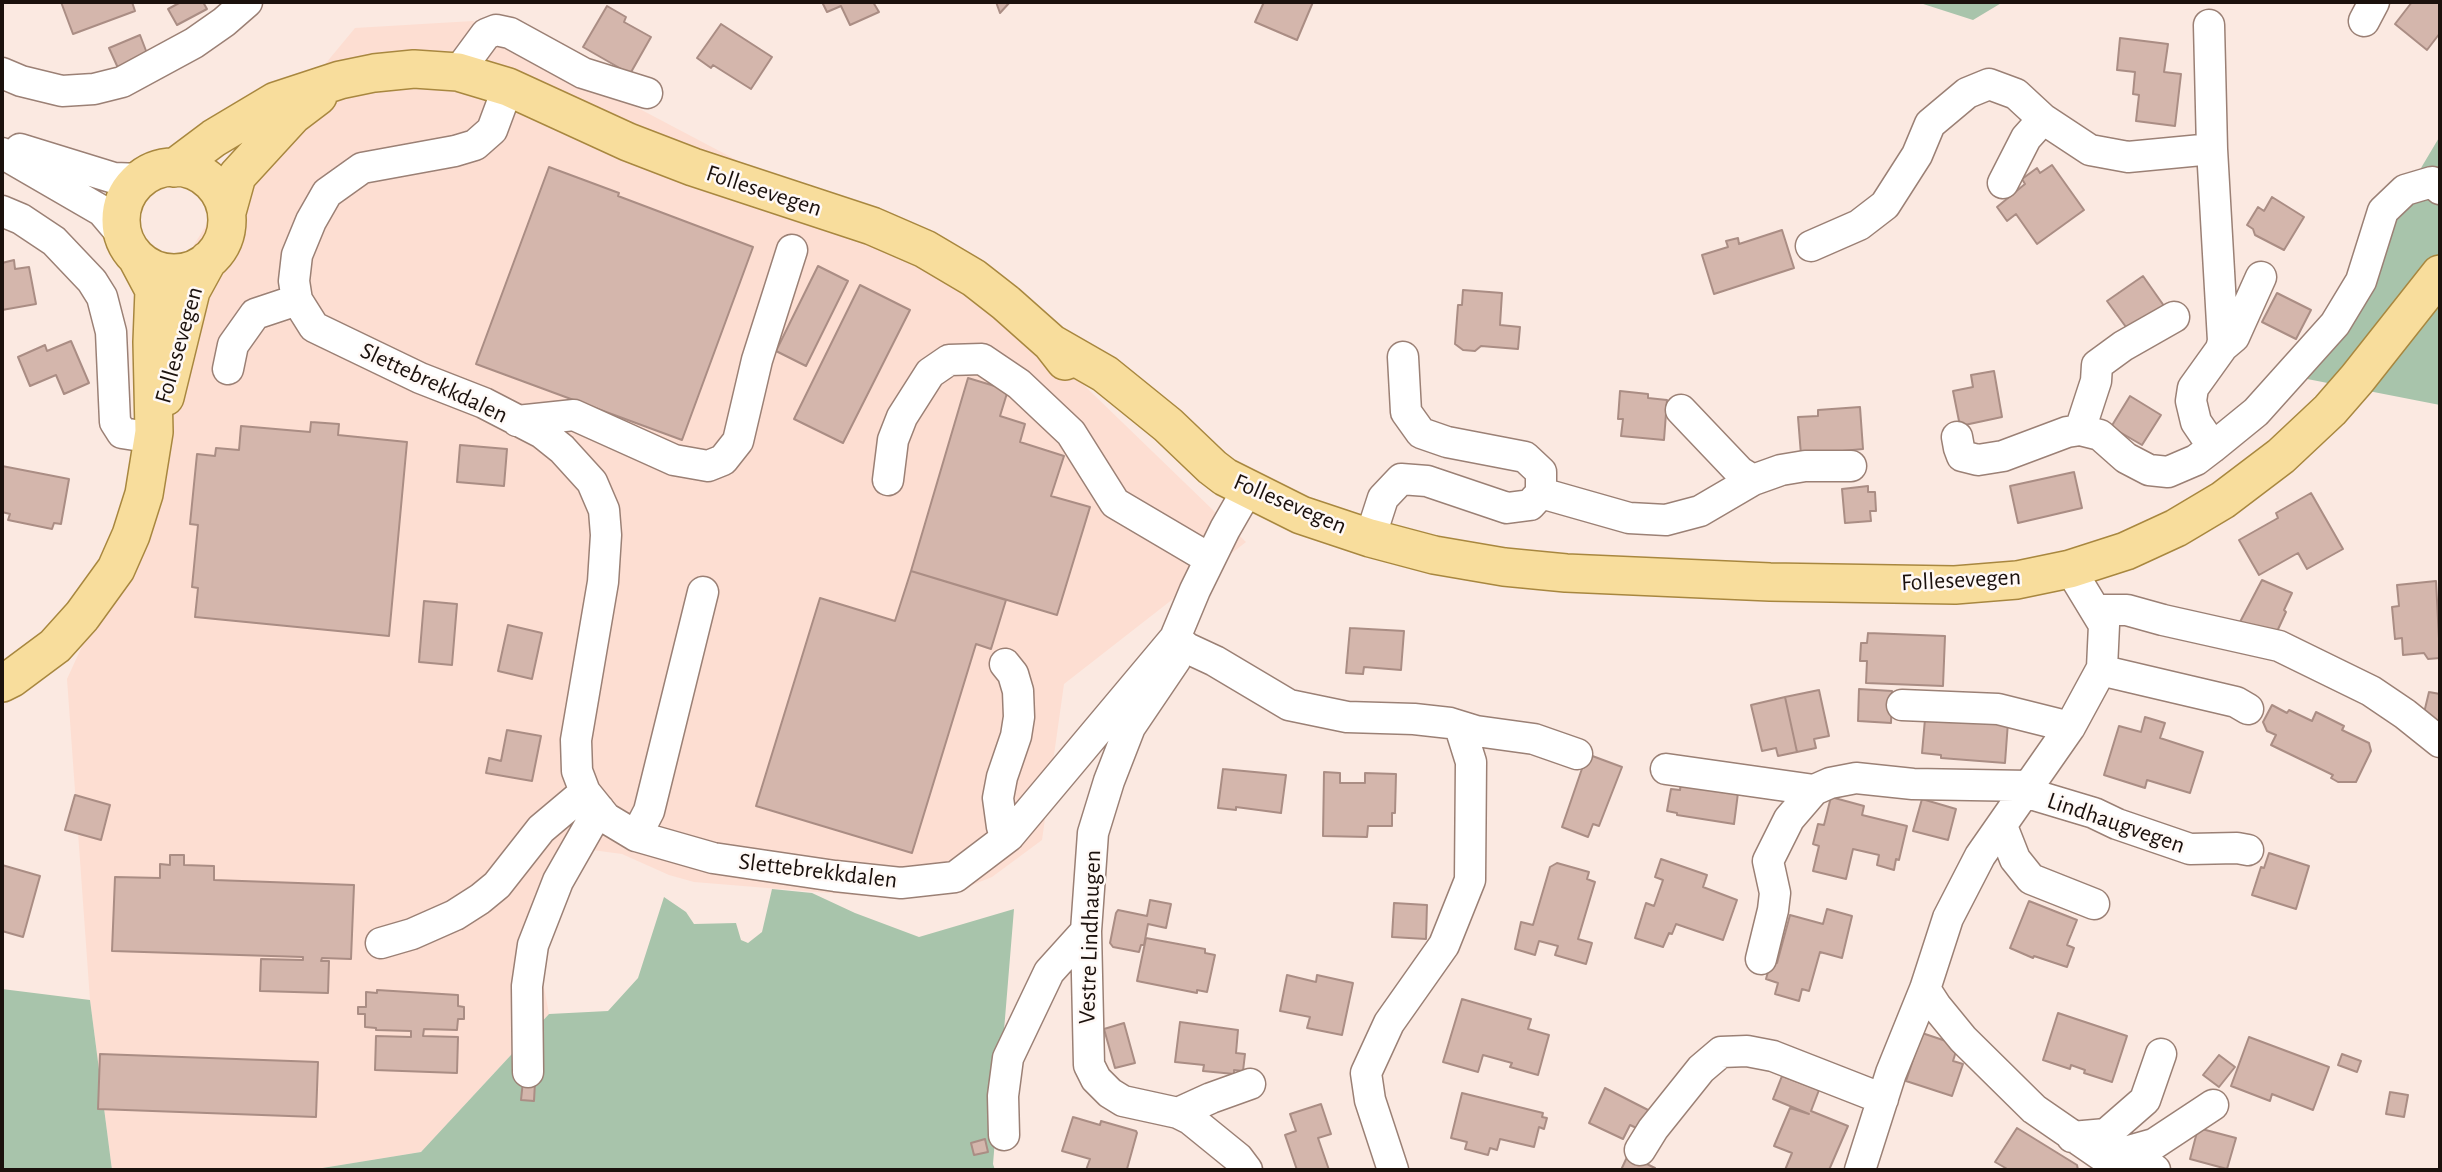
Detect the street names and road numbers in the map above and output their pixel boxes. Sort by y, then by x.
street label: Follesevegen [702,159,826,223]
street label: Follesevegen [149,283,209,407]
street label: Slettebrekkdalen [356,336,512,430]
street label: Follesevegen [1229,467,1351,541]
street label: Follesevegen [1900,562,2022,598]
street label: Lindhaugvegen [2043,786,2189,860]
street label: Slettebrekkdalen [737,847,899,895]
street label: Vestre Lindhaugen [1073,849,1107,1025]

